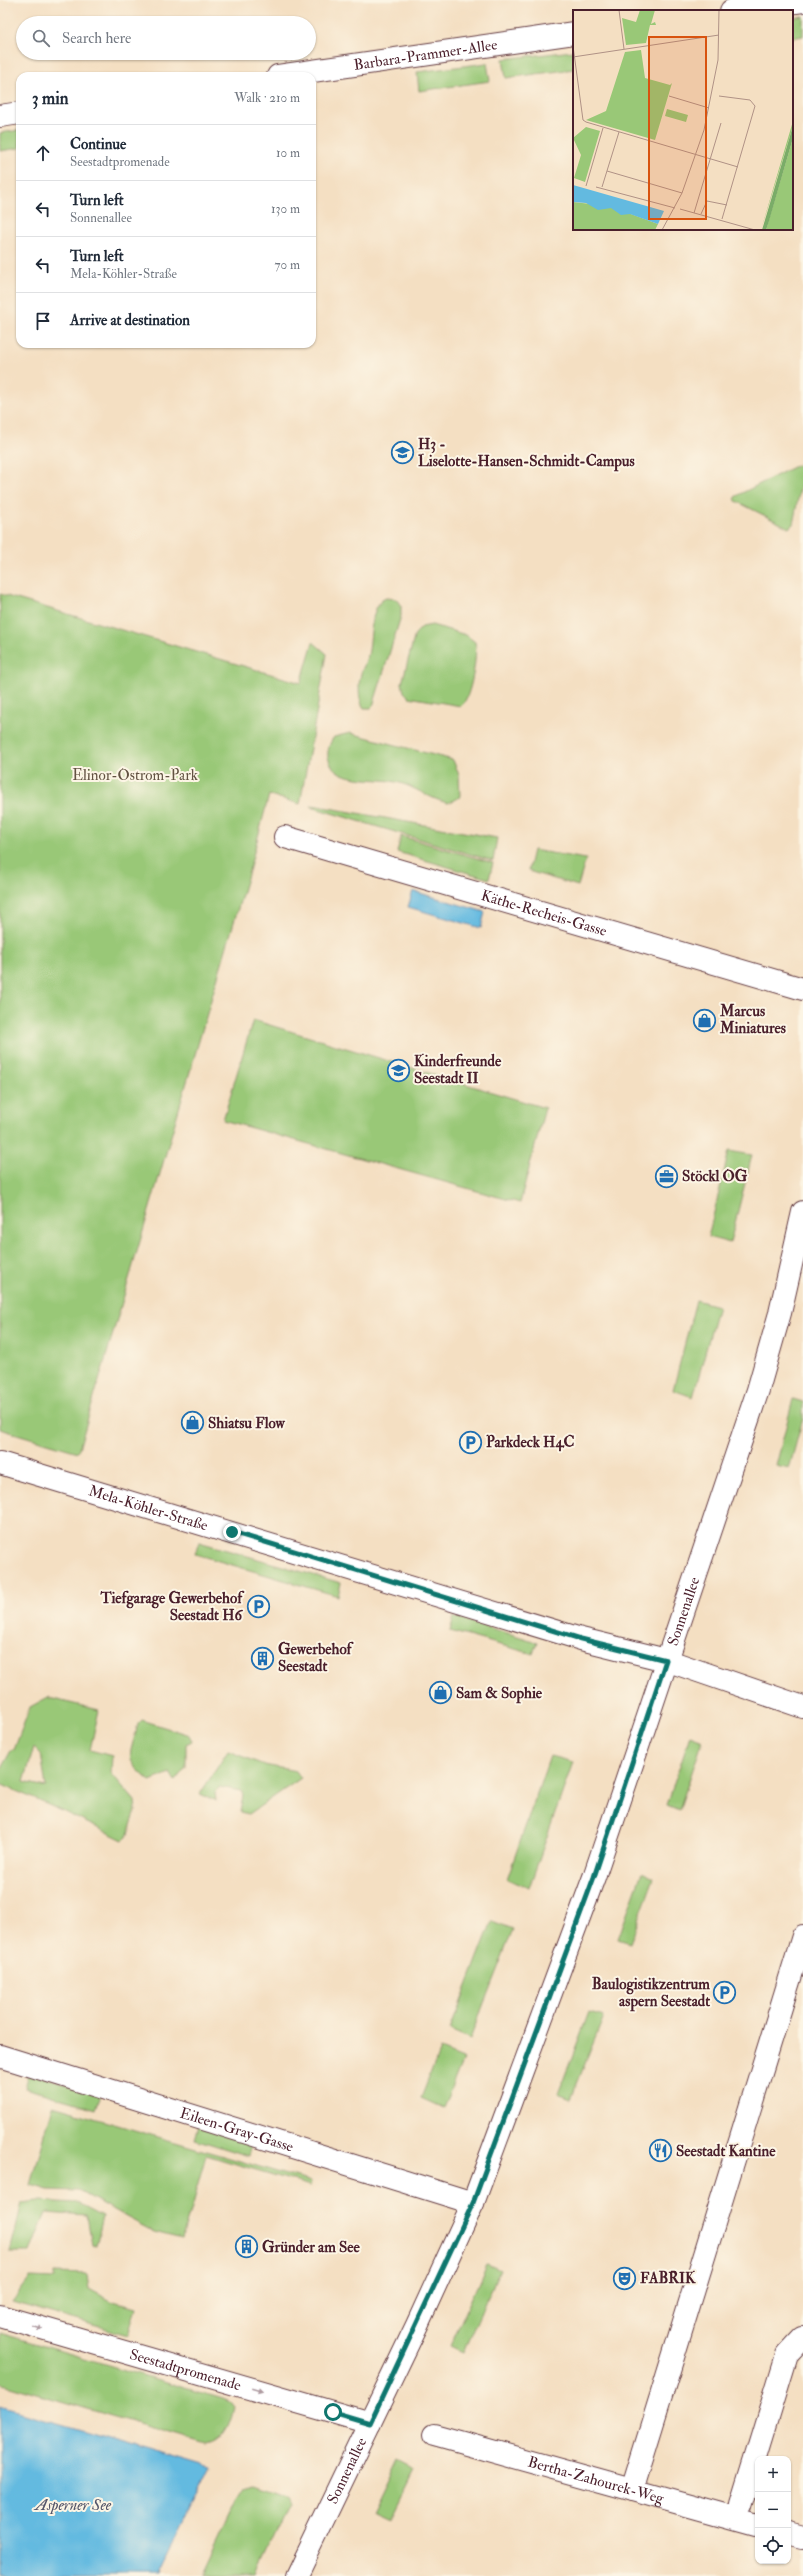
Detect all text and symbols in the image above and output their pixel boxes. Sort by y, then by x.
inset map [573,10,793,230]
search box [16,16,316,60]
icon: search [30,27,52,49]
text: Search here [62,29,131,48]
street label: Barbara-Prammer-Allee [352,35,499,75]
text: 3 min [32,88,69,109]
text: Walk · 210 m [234,90,300,106]
text: Continue [70,135,126,154]
icon: ahead [32,142,54,164]
text: 10 m [276,145,300,161]
text: Seestadtpromenade [70,154,170,170]
text: Turn left [70,191,124,210]
icon: left [32,198,54,220]
text: 130 m [271,201,300,217]
text: Sonnenallee [70,210,132,226]
text: Turn left [70,247,124,266]
icon: left [32,254,54,276]
text: 70 m [275,257,300,273]
text: Mela-Köhler-Straße [70,266,177,282]
icon: arrive [32,310,54,332]
text: Arrive at destination [70,311,190,330]
place label: H3 - Liselotte-Hansen-Schmidt-Campus [418,435,635,472]
school or university icon: H3 - Liselotte-Hansen-Schmidt-Campus [389,440,415,466]
park label: Elinor-Ostrom-Park [72,766,198,785]
street label: Käthe-Recheis-Gasse [479,886,609,941]
place label: Marcus Miniatures [719,1002,786,1038]
shop icon: Marcus Miniatures [692,1007,718,1033]
place label: Kinderfreunde Seestadt II [414,1052,502,1088]
school or university icon: Kinderfreunde Seestadt II [385,1057,411,1083]
office icon: Stöckl OG [654,1163,680,1189]
place label: Stöckl OG [682,1167,748,1186]
shop icon: Shiatsu Flow [180,1410,206,1436]
place label: Shiatsu Flow [208,1414,286,1433]
parking icon: Parkdeck H4C [458,1429,484,1455]
place label: Parkdeck H4C [486,1433,574,1452]
street label: Mela-Köhler-Straße [86,1481,210,1535]
route end [223,1523,241,1541]
street label: Sonnenallee [664,1575,704,1648]
place label: Tiefgarage Gewerbehof Seestadt H6 [99,1589,245,1625]
parking icon: Tiefgarage Gewerbehof Seestadt H6 [245,1594,271,1620]
place label: Gewerbehof Seestadt [278,1640,355,1676]
building icon: Gewerbehof Seestadt [249,1645,275,1671]
shop icon: Sam & Sophie [428,1680,454,1706]
place label: Sam & Sophie [456,1684,543,1704]
place label: Baulogistikzentrum aspern Seestadt [592,1975,710,2012]
parking icon: Baulogistikzentrum aspern Seestadt [712,1980,738,2006]
street label: Eileen-Gray-Gasse [178,2104,296,2157]
restaurant icon: Seestadt Kantine [648,2138,674,2164]
place label: Seestadt Kantine [676,2142,776,2161]
building icon: Gründer am See [233,2234,259,2260]
place label: Gründer am See [262,2238,361,2257]
theatre icon: FABRIK [611,2265,637,2291]
place label: FABRIK [640,2269,696,2288]
one-way arrow [32,2324,44,2330]
street label: Seestadtpromenade [127,2345,243,2395]
one-way arrow [251,2387,263,2393]
route start [324,2403,342,2421]
street label: Sonnenallee [323,2435,371,2507]
street label: Bertha-Zahourek-Weg [526,2453,666,2509]
map controls [755,2456,791,2564]
button: + [755,2456,791,2492]
button: − [755,2492,791,2528]
water label: Asperner See [33,2495,112,2515]
button: locate [755,2528,791,2564]

